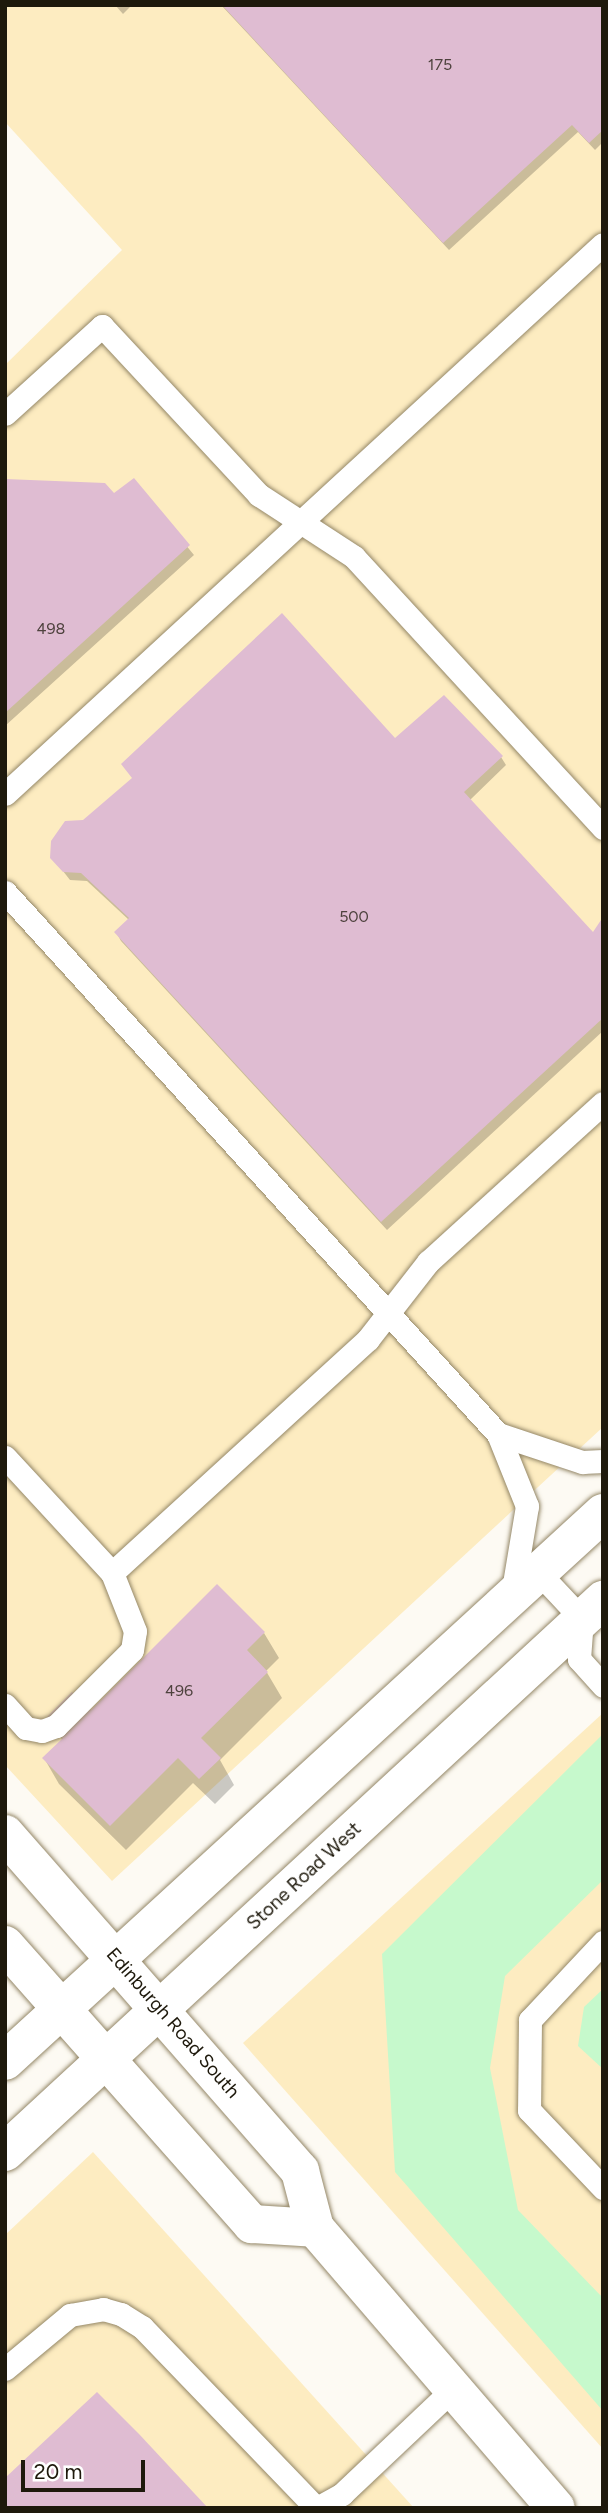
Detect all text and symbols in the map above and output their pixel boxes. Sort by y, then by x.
house number: 175 [428,55,452,75]
house number: 498 [37,619,65,639]
house number: 500 [339,907,369,927]
house number: 496 [165,1681,193,1701]
street label: Stone Road West [242,1817,366,1935]
street label: Edinburgh Road South [102,1943,244,2103]
scale bar [24,2446,149,2490]
text: 20 m [34,2459,82,2484]

